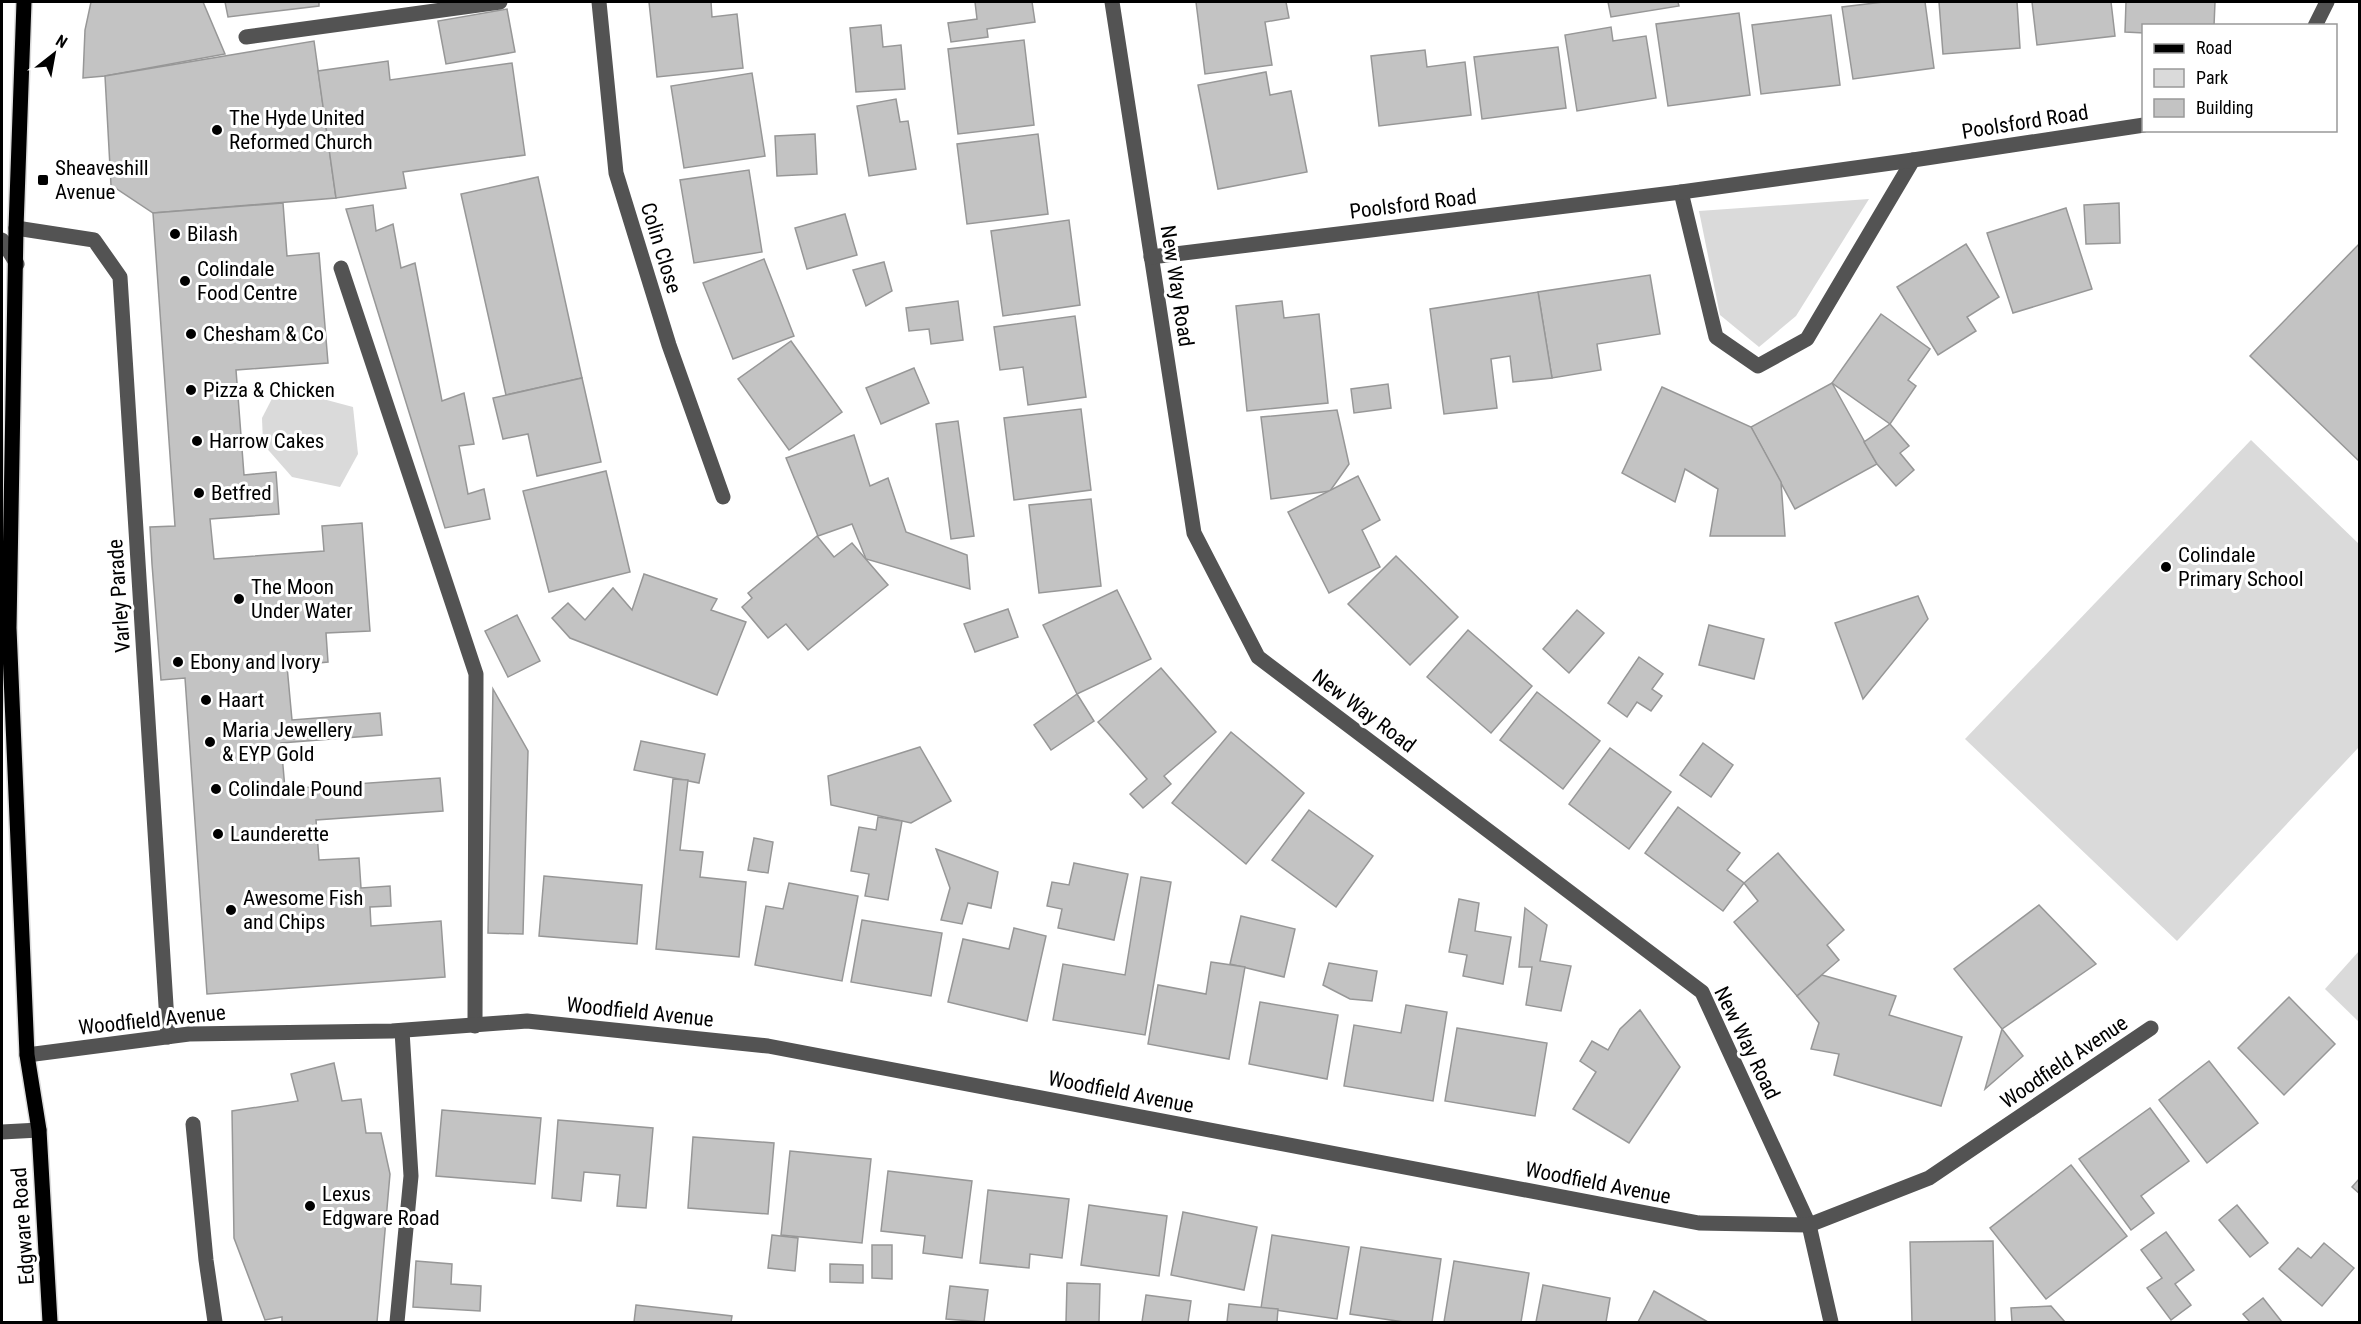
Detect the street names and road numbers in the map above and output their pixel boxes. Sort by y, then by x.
street label: Poolsford Road [1960,100,2090,144]
street label: Poolsford Road [1348,184,1478,224]
street label: Colin Close [636,200,686,296]
street label: New Way Road [1156,224,1198,348]
street label: Varley Parade [103,538,135,654]
street label: New Way Road [1308,665,1420,757]
street label: New Way Road [1709,983,1785,1103]
street label: Woodfield Avenue [565,992,715,1032]
street label: Woodfield Avenue [77,1000,227,1040]
street label: Woodfield Avenue [1996,1011,2132,1113]
street label: Woodfield Avenue [1046,1066,1196,1118]
street label: Woodfield Avenue [1523,1157,1673,1209]
street label: Edgware Road [7,1166,39,1286]

